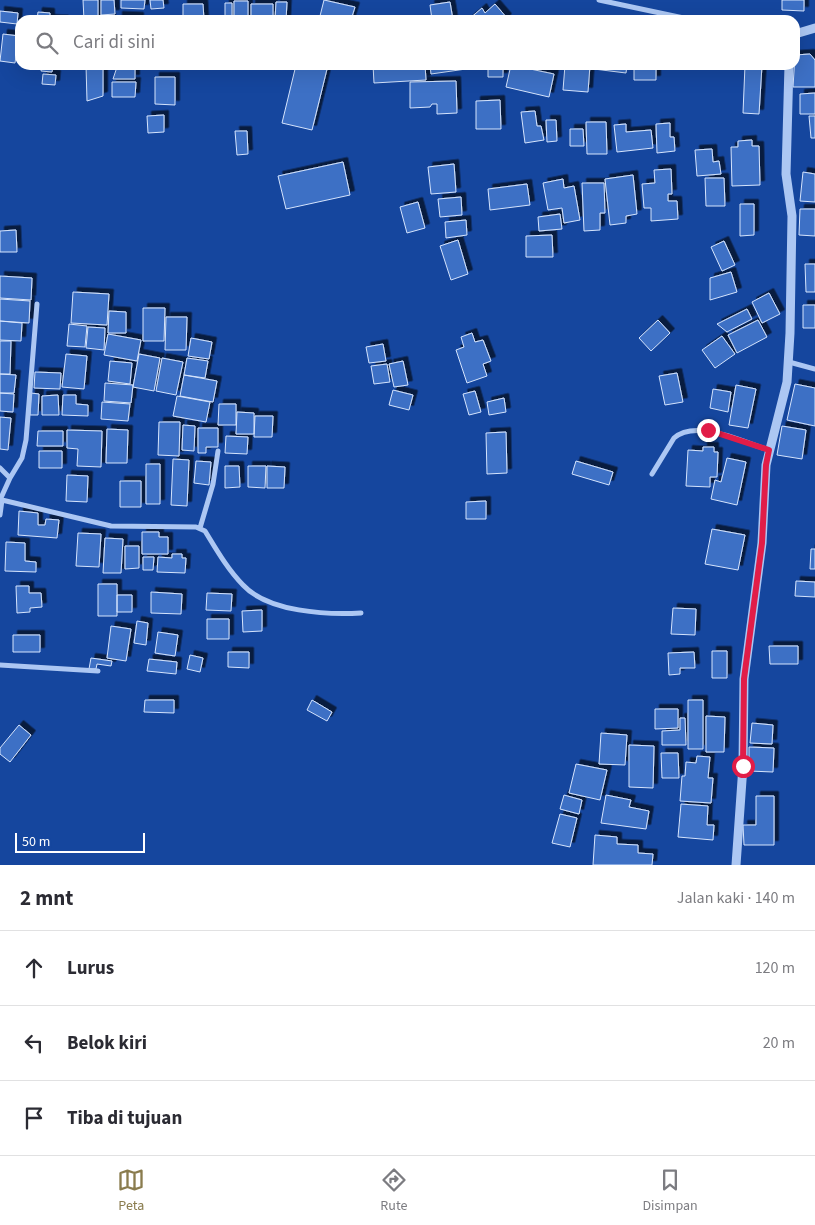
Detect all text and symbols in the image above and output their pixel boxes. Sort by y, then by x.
search box [15,15,800,70]
icon: search [33,29,61,57]
text: Cari di sini [73,29,155,56]
route end [697,419,720,442]
route start [732,755,755,778]
scale bar [15,830,145,853]
text: 50 m [22,832,50,852]
text: 2 mnt [20,883,73,913]
text: Jalan kaki · 140 m [677,887,795,909]
icon: ahead [20,954,48,982]
text: Lurus [67,955,114,982]
text: 120 m [755,957,795,979]
icon: left [20,1029,48,1057]
text: Belok kiri [67,1030,147,1057]
text: 20 m [763,1032,795,1054]
icon: arrive [20,1104,48,1132]
text: Tiba di tujuan [67,1105,182,1132]
tab: Peta [117,1166,145,1216]
tab: Rute [380,1166,408,1216]
tab: Disimpan [642,1166,698,1216]

